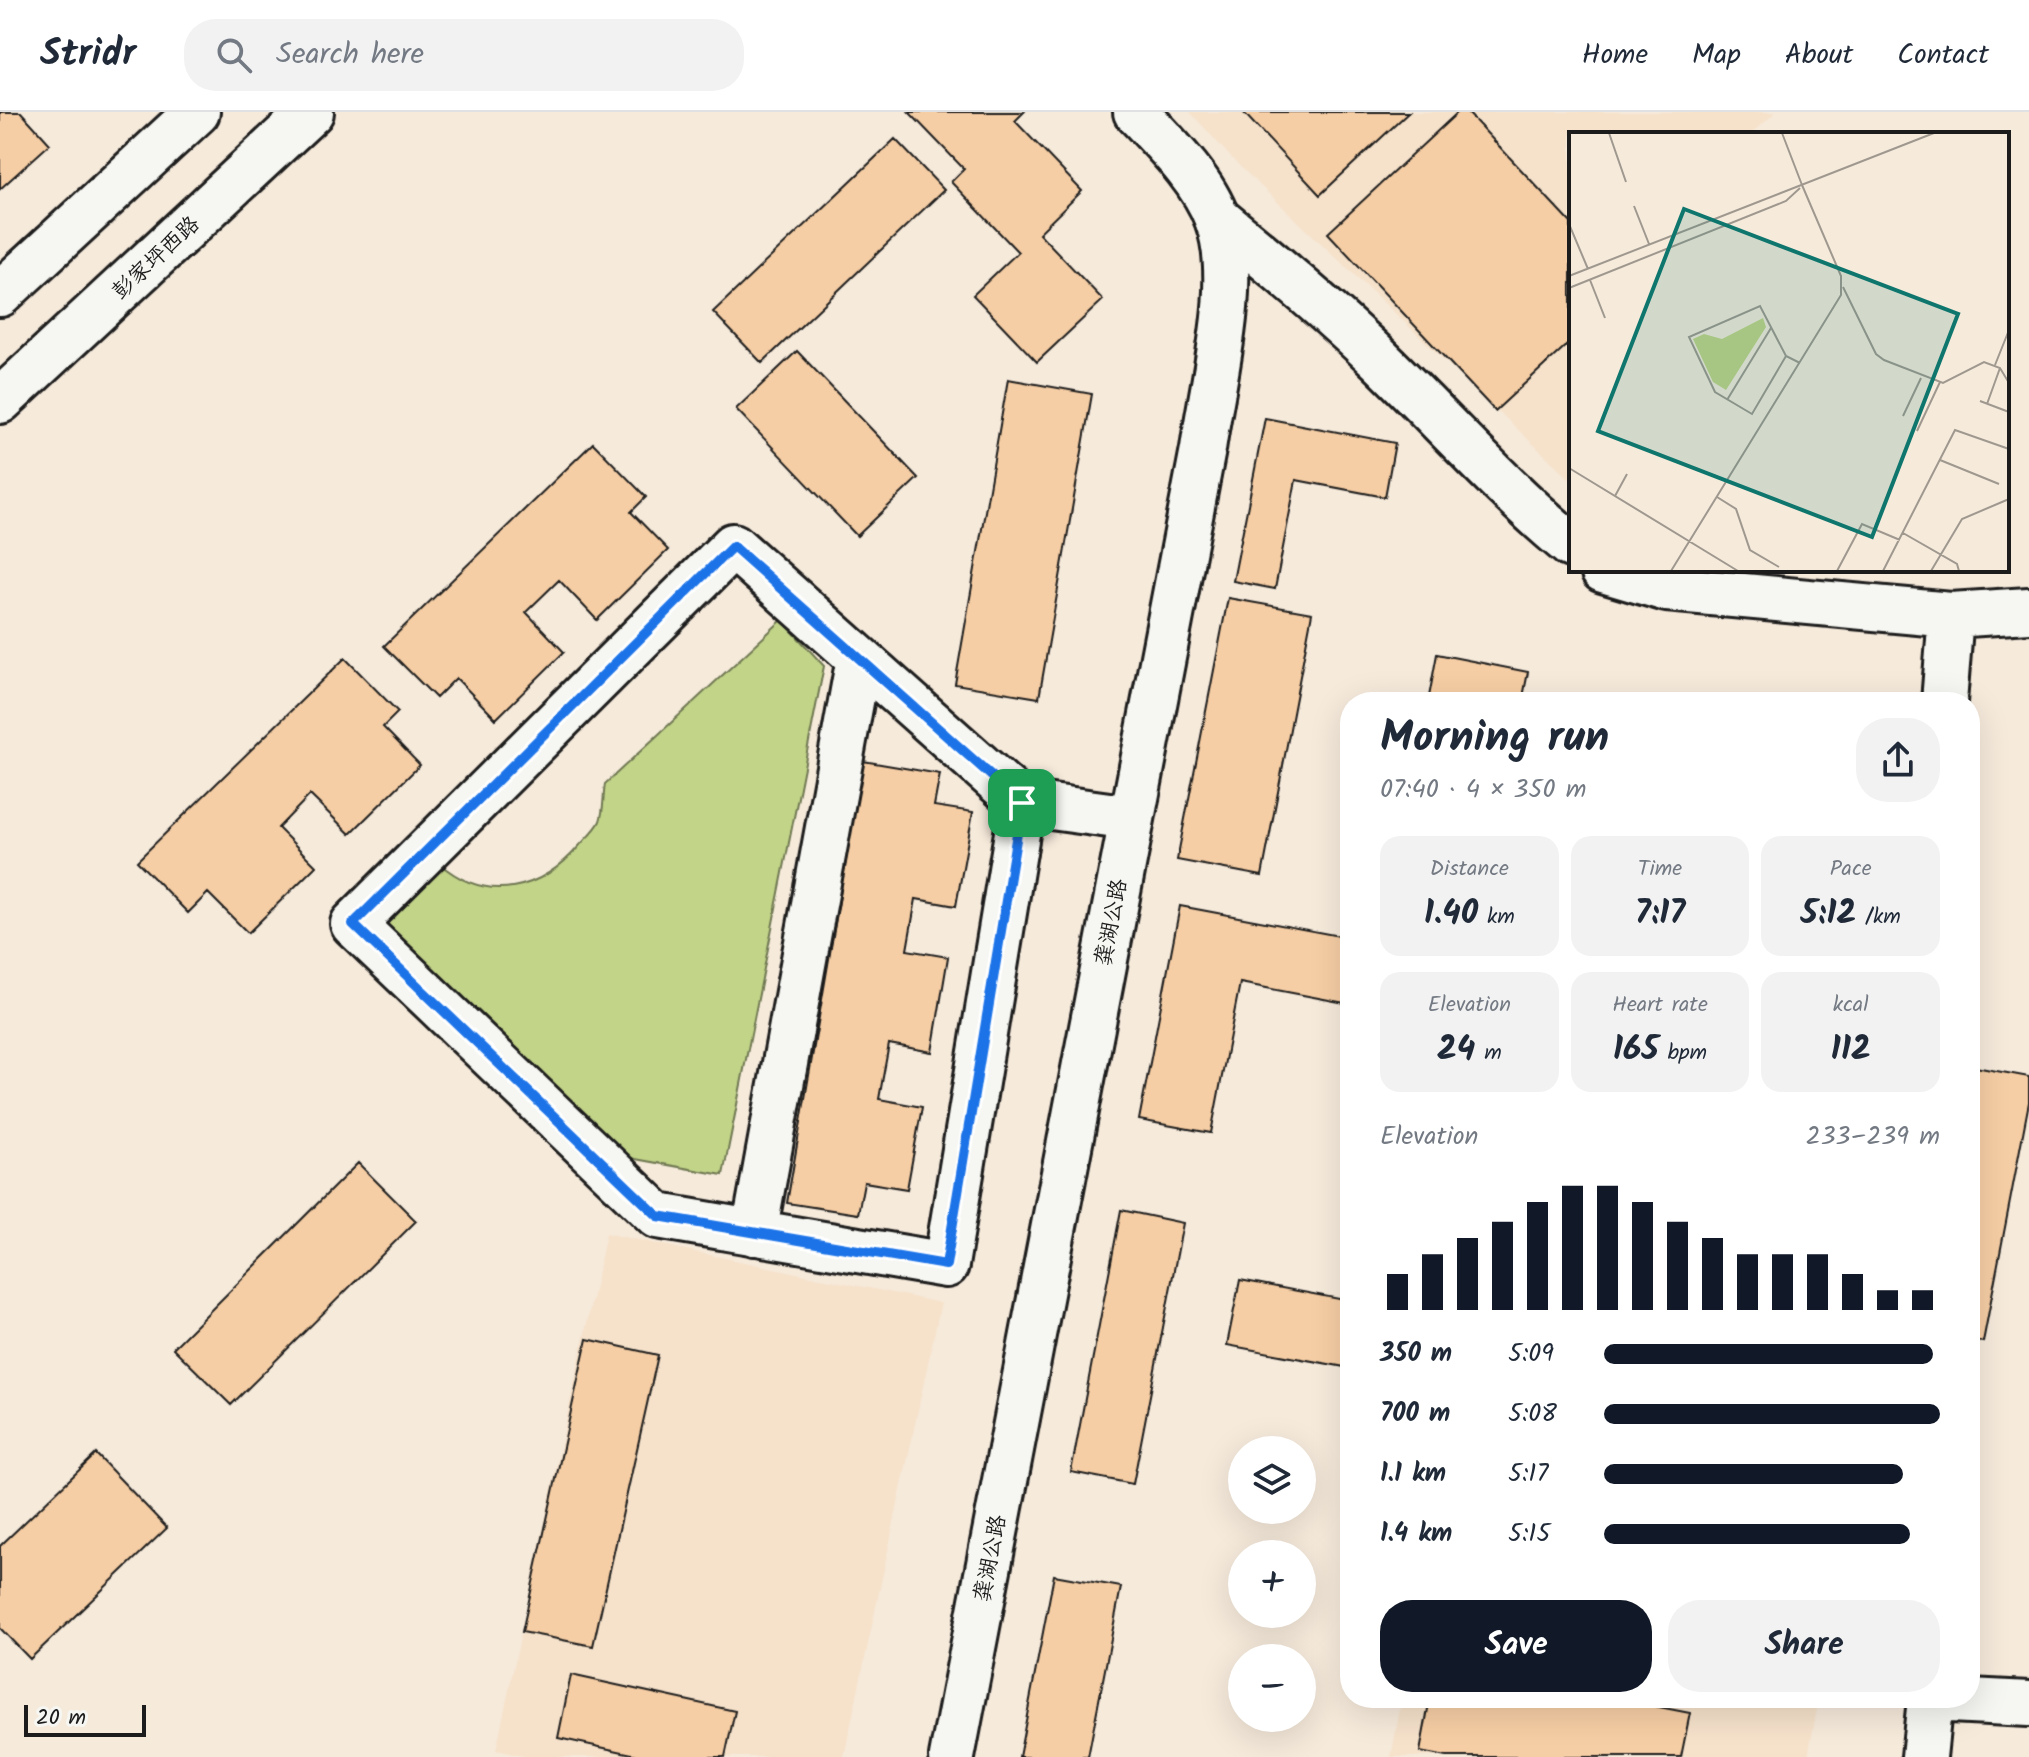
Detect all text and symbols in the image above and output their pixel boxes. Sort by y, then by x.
search box [184,19,744,91]
text: Stridr [40,25,136,85]
text: Search here [276,31,424,79]
icon: search [212,33,256,77]
text: Home [1582,33,1648,78]
text: Map [1692,33,1741,78]
text: About [1785,33,1853,78]
text: Contact [1897,33,1989,78]
inset map [1569,132,2009,572]
street label: 彭家坪西路 [105,209,209,309]
text: Morning run [1380,704,1609,774]
button: share [1856,718,1940,802]
pin [988,769,1056,837]
text: 07:40 · 4 × 350 m [1380,769,1587,811]
icon: arrive [1000,781,1044,825]
text: Distance [1430,852,1509,887]
text: Time [1638,852,1682,887]
text: Pace [1830,852,1872,887]
street label: 龚湖公路 [1087,876,1138,969]
text: 1.40 [1424,887,1478,941]
text: 7:17 [1635,887,1685,941]
text: 5:12 [1801,887,1856,941]
text: km [1478,900,1515,935]
text: /km [1856,900,1901,935]
text: Elevation [1428,988,1511,1023]
text: Heart rate [1612,988,1708,1023]
text: kcal [1833,988,1869,1023]
text: 24 [1437,1023,1475,1077]
text: 165 [1613,1023,1659,1077]
text: 112 [1830,1023,1871,1077]
text: m [1475,1036,1502,1071]
text: bpm [1659,1036,1707,1071]
text: Elevation [1380,1116,1478,1158]
text: 233–239 m [1806,1116,1940,1158]
text: 350 m [1380,1333,1452,1375]
text: 5:09 [1508,1333,1554,1375]
text: 700 m [1380,1393,1450,1435]
text: 5:08 [1508,1393,1557,1435]
map controls [1228,1436,1316,1732]
button: layers [1228,1436,1316,1524]
text: 1.1 km [1380,1453,1446,1495]
text: 5:17 [1508,1453,1549,1495]
street label: 龚湖公路 [966,1512,1017,1605]
text: 1.4 km [1380,1513,1452,1555]
text: 5:15 [1508,1513,1550,1555]
button: + [1228,1540,1316,1628]
button: Save [1380,1600,1652,1692]
button: Share [1668,1600,1940,1692]
button: − [1228,1644,1316,1732]
scale bar [24,1701,146,1737]
text: 20 m [36,1701,86,1736]

